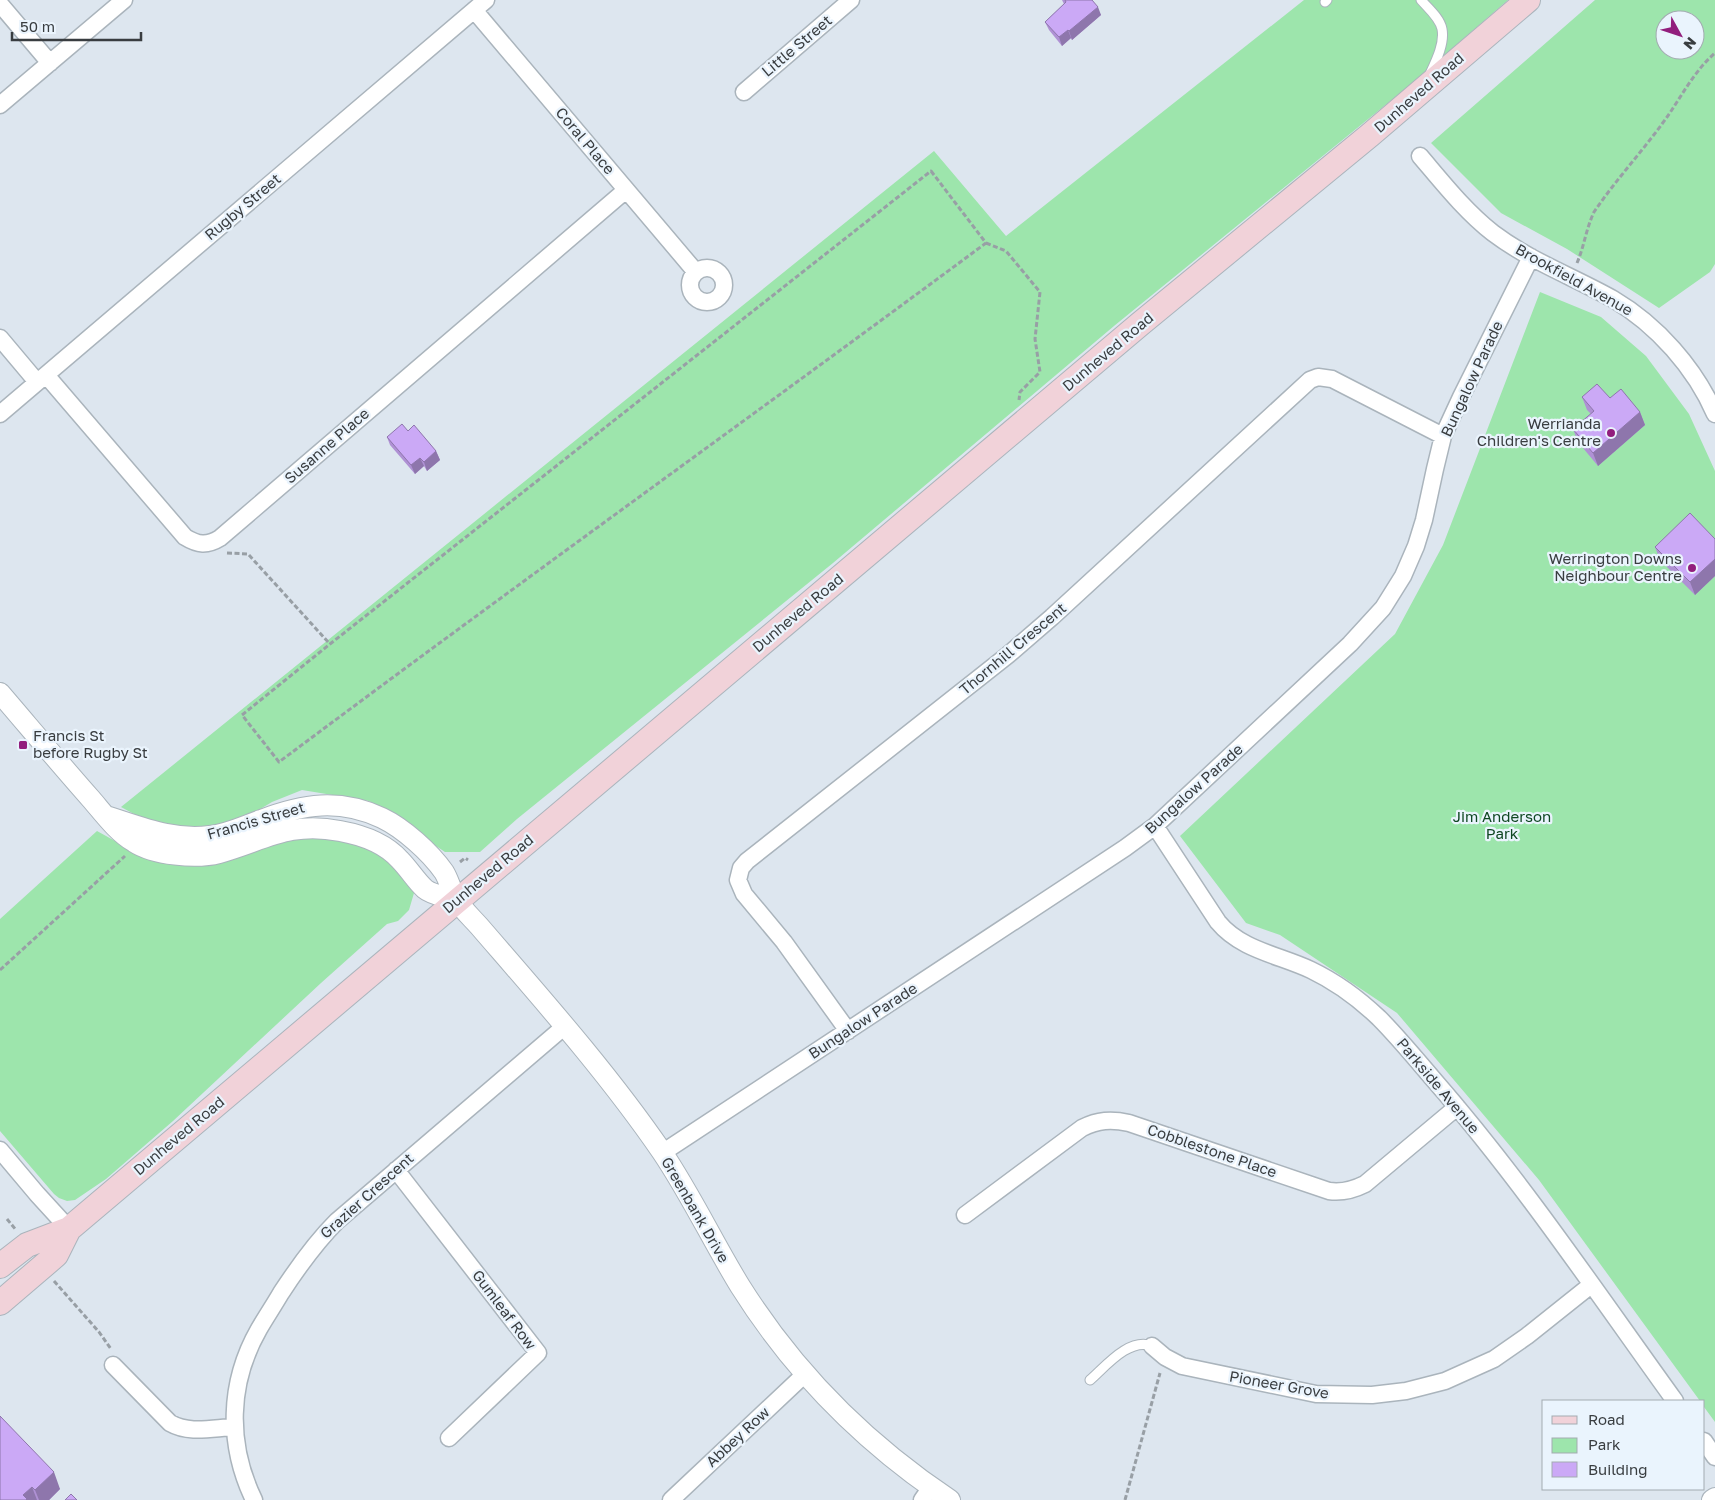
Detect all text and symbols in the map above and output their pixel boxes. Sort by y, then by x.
scale bar [12,10,141,42]
north arrow [1655,10,1705,60]
street label: Little Street [758,11,835,80]
text: 50 m [20,17,55,35]
text: N [1680,34,1700,53]
street label: Dunheved Road [1370,48,1467,136]
street label: Coral Place [553,103,619,178]
street label: Rugby Street [201,169,284,243]
street label: Brookfield Avenue [1513,239,1636,319]
street label: Dunheved Road [1058,308,1156,394]
street label: Bungalow Parade [1436,318,1506,439]
street label: Susanne Place [280,403,372,487]
place label: Werrianda Children's Centre [1477,414,1601,449]
marker: Werrianda Children's Centre [1605,427,1617,439]
place label: Werrington Downs Neighbour Centre [1549,549,1682,584]
marker: Werrington Downs Neighbour Centre [1686,562,1698,574]
street label: Dunheved Road [748,569,846,655]
street label: Thornhill Crescent [955,598,1069,698]
place label: Francis St before Rugby St [33,726,148,761]
marker: Francis St before Rugby St [17,739,29,751]
street label: Bungalow Parade [1141,739,1246,837]
street label: Francis Street [205,798,307,843]
park label: Jim Anderson Park [1453,807,1551,842]
street label: Dunheved Road [438,830,536,916]
street label: Bungalow Parade [805,978,920,1062]
street label: Parkside Avenue [1394,1034,1484,1137]
street label: Dunheved Road [129,1092,227,1178]
street label: Cobblestone Place [1145,1119,1280,1181]
street label: Grazier Crescent [316,1149,417,1242]
street label: Greenbank Drive [658,1153,734,1266]
street label: Gumleaf Row [469,1266,541,1353]
street label: Pioneer Grove [1228,1366,1331,1402]
legend [1542,1400,1705,1490]
street label: Abbey Row [702,1402,773,1470]
text: Road [1588,1410,1625,1428]
text: Park [1588,1435,1621,1453]
text: Building [1588,1460,1648,1478]

